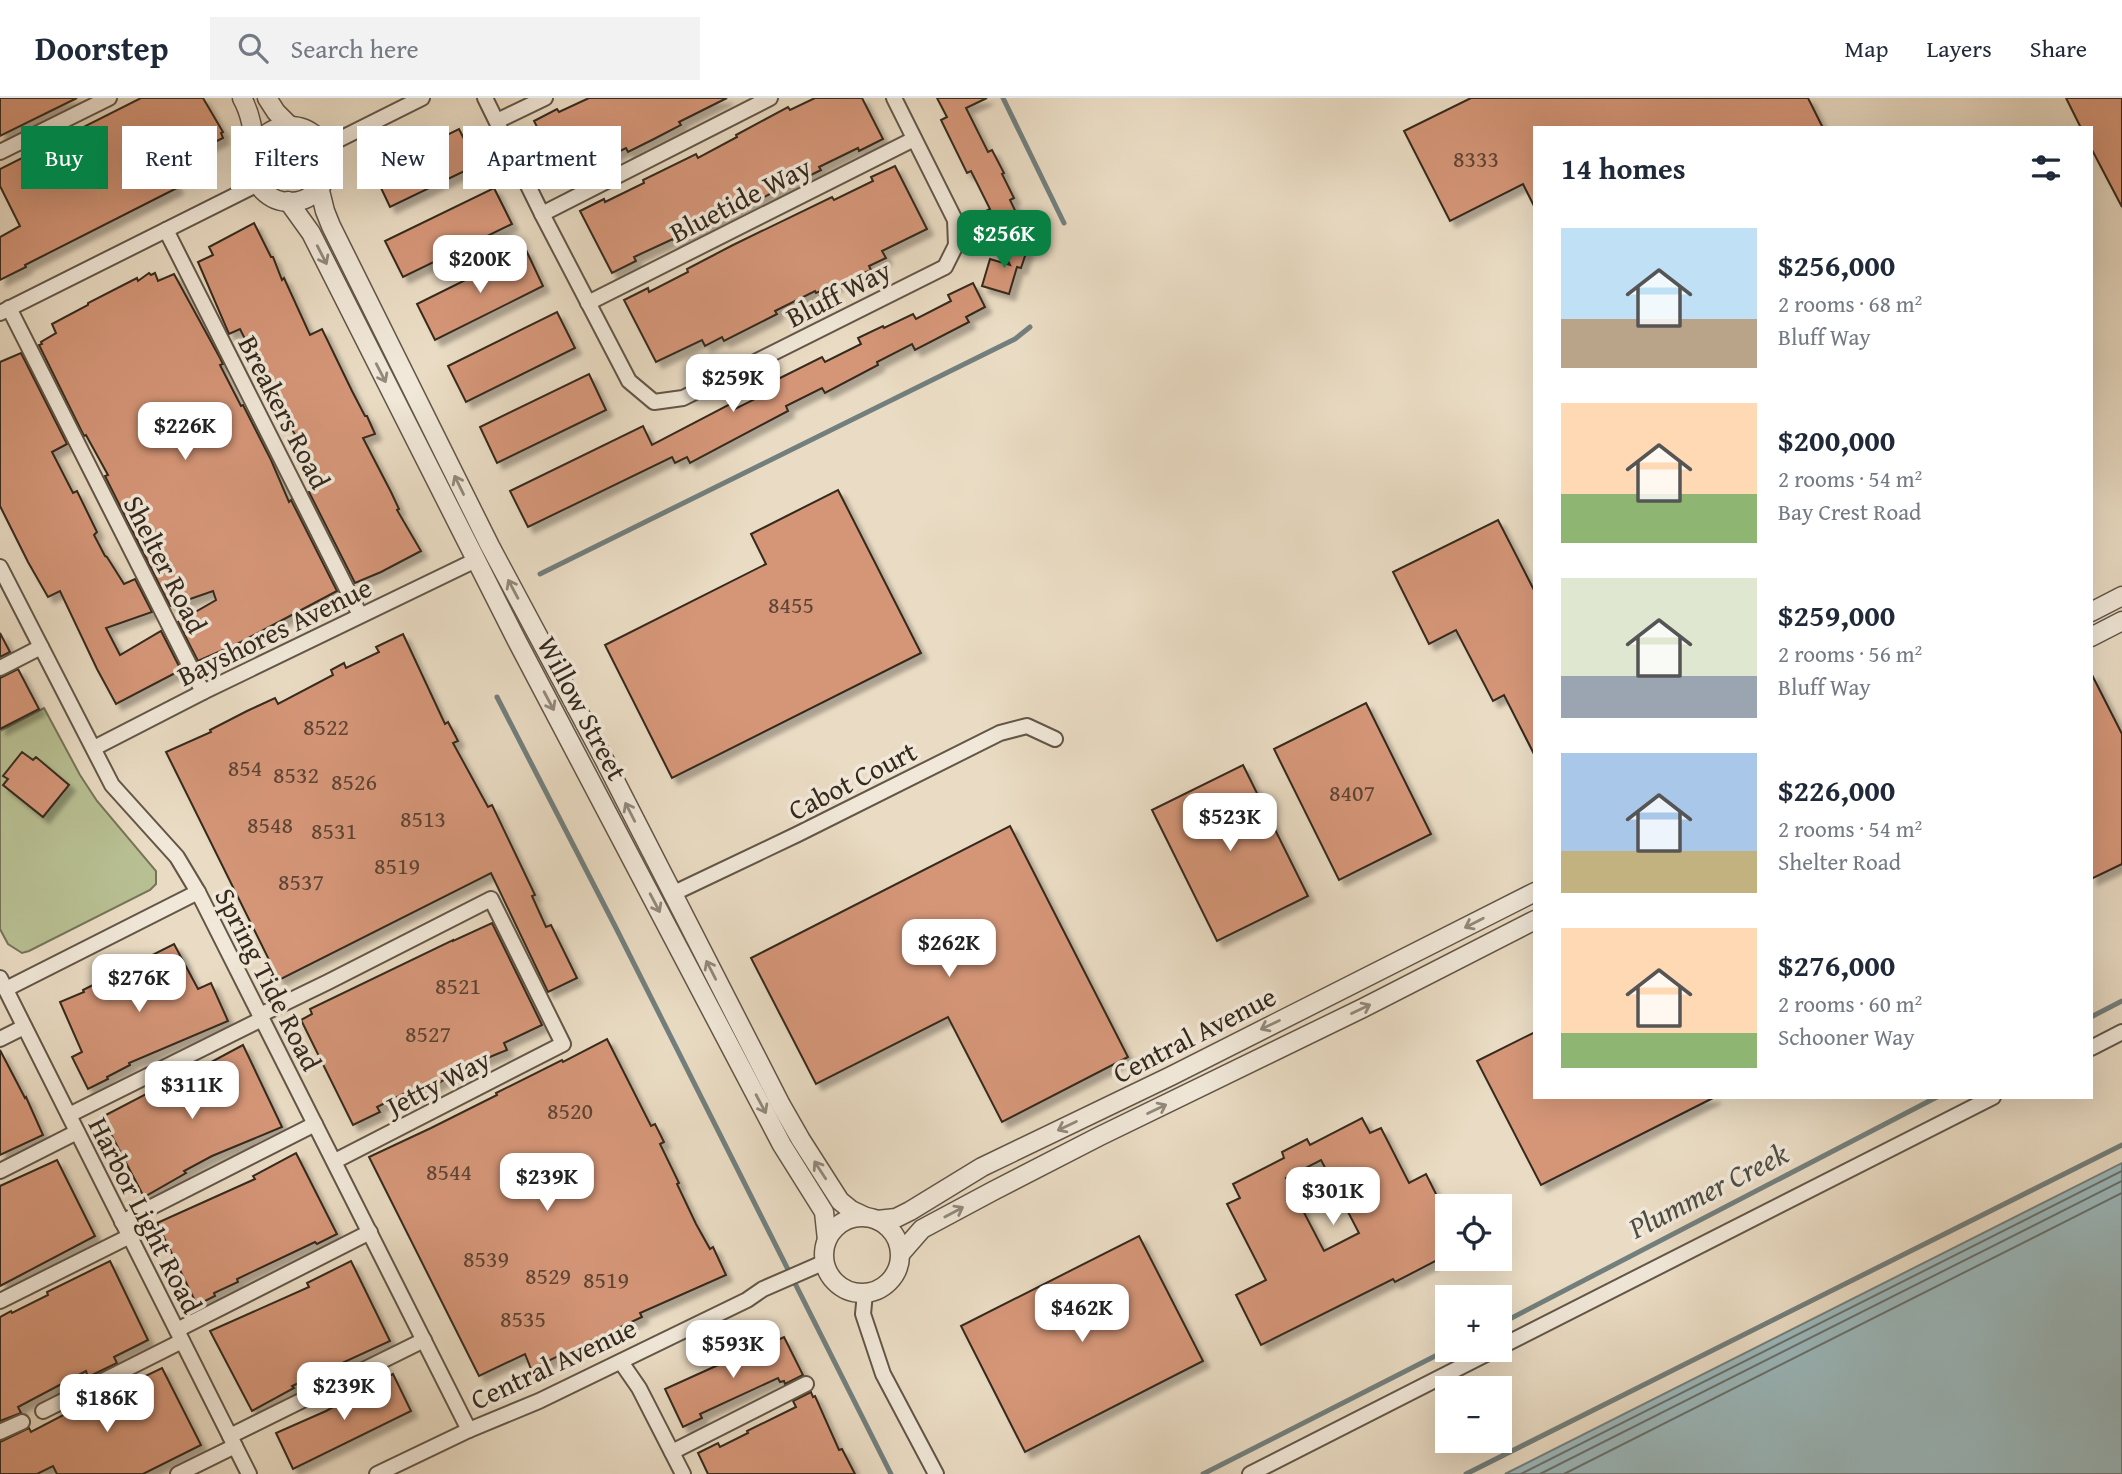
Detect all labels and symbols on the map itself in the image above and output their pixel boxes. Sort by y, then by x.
house number: 8333 [1453,141,1499,176]
street label: Bluetide Way [662,146,818,252]
pin: $256K [955,211,1053,270]
pin: $200K [431,236,529,295]
one-way arrow [315,244,329,265]
street label: Bluff Way [778,249,898,337]
street label: Breakers Road [229,328,341,496]
pin: $259K [684,354,782,414]
one-way arrow [375,362,388,383]
pin: $226K [136,402,234,462]
one-way arrow [452,475,466,495]
street label: Shelter Road [114,488,218,640]
street label: Bayshores Avenue [170,566,378,696]
one-way arrow [505,579,519,599]
house number: 8455 [768,587,814,622]
street label: Willow Street [528,629,638,788]
one-way arrow [543,691,557,711]
house number: 8522 [303,709,349,744]
street label: Cabot Court [781,730,923,830]
house number: 854 [228,750,262,785]
house number: 8532 [273,757,319,792]
house number: 8526 [331,764,377,799]
house number: 8407 [1329,775,1375,810]
pin: $523K [1181,794,1279,853]
house number: 8513 [400,801,446,836]
one-way arrow [623,802,637,823]
house number: 8548 [247,807,293,842]
house number: 8531 [311,813,357,848]
house number: 8519 [374,848,420,883]
house number: 8537 [278,864,324,899]
street label: Spring Tide Road [205,880,333,1078]
one-way arrow [649,892,663,913]
one-way arrow [1464,917,1485,931]
pin: $262K [900,920,998,979]
pin: $276K [90,954,188,1014]
one-way arrow [704,960,718,981]
house number: 8521 [435,968,481,1003]
street label: Central Avenue [1105,975,1283,1093]
one-way arrow [1350,1001,1371,1015]
house number: 8527 [405,1016,451,1051]
one-way arrow [1261,1018,1281,1032]
street label: Jetty Way [376,1038,497,1127]
pin: $311K [143,1062,241,1121]
house number: 8520 [547,1093,593,1128]
one-way arrow [755,1093,768,1114]
one-way arrow [1146,1101,1167,1115]
street label: Harbor Light Road [79,1110,213,1320]
one-way arrow [1057,1120,1078,1134]
water label: Plummer Creek [1620,1131,1796,1250]
house number: 8544 [426,1154,472,1189]
pin: $239K [498,1154,596,1213]
one-way arrow [812,1160,826,1180]
pin: $301K [1284,1168,1382,1227]
one-way arrow [943,1205,964,1218]
house number: 8539 [463,1241,509,1276]
house number: 8529 [525,1258,571,1293]
house number: 8519 [583,1262,629,1297]
pin: $462K [1033,1284,1131,1344]
house number: 8535 [500,1301,546,1336]
street label: Central Avenue [463,1307,643,1419]
pin: $593K [684,1320,782,1380]
pin: $239K [295,1362,393,1422]
pin: $186K [58,1374,156,1434]

